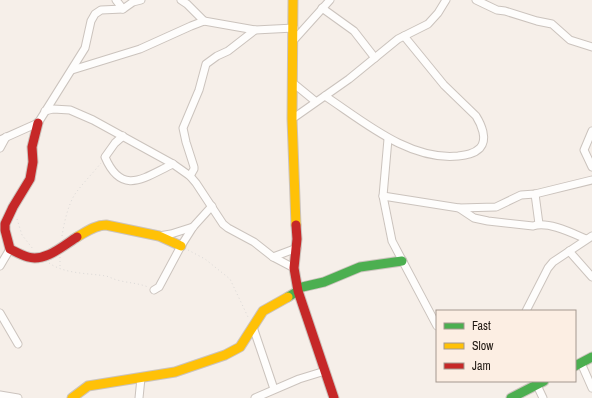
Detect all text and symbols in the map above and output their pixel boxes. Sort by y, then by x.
legend [436,310,576,382]
text: Fast [472,318,491,334]
text: Slow [472,338,494,354]
text: Jam [472,358,491,374]

